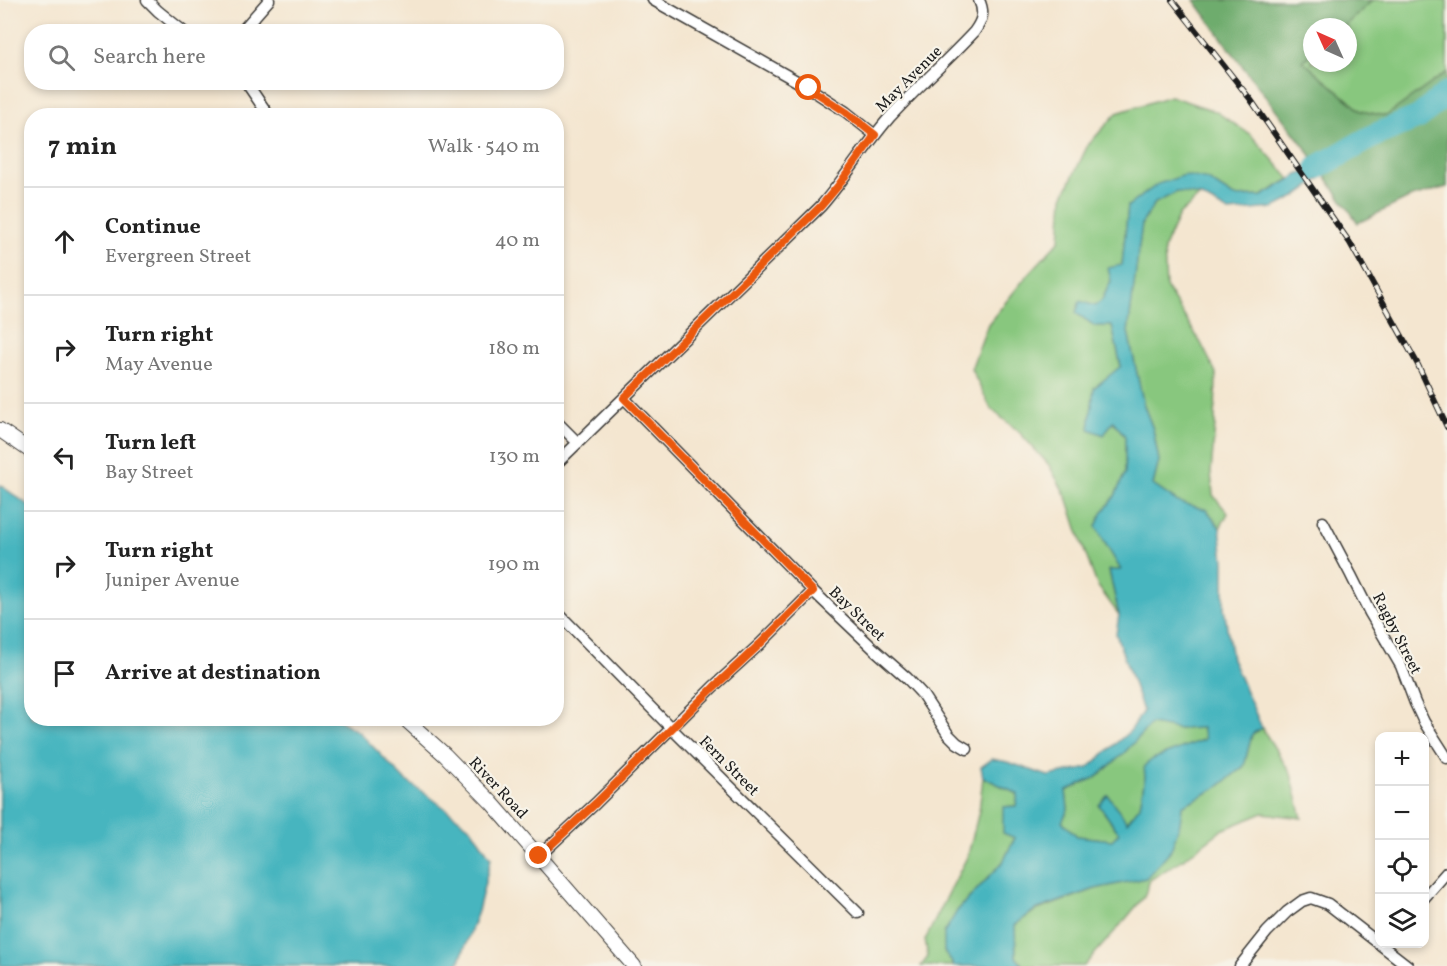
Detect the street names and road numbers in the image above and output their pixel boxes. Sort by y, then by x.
street label: May Avenue [871,41,948,118]
street label: Bay Street [824,582,890,647]
street label: Ragby Street [1366,589,1426,679]
street label: Fern Street [694,731,764,802]
street label: River Road [463,752,532,824]

